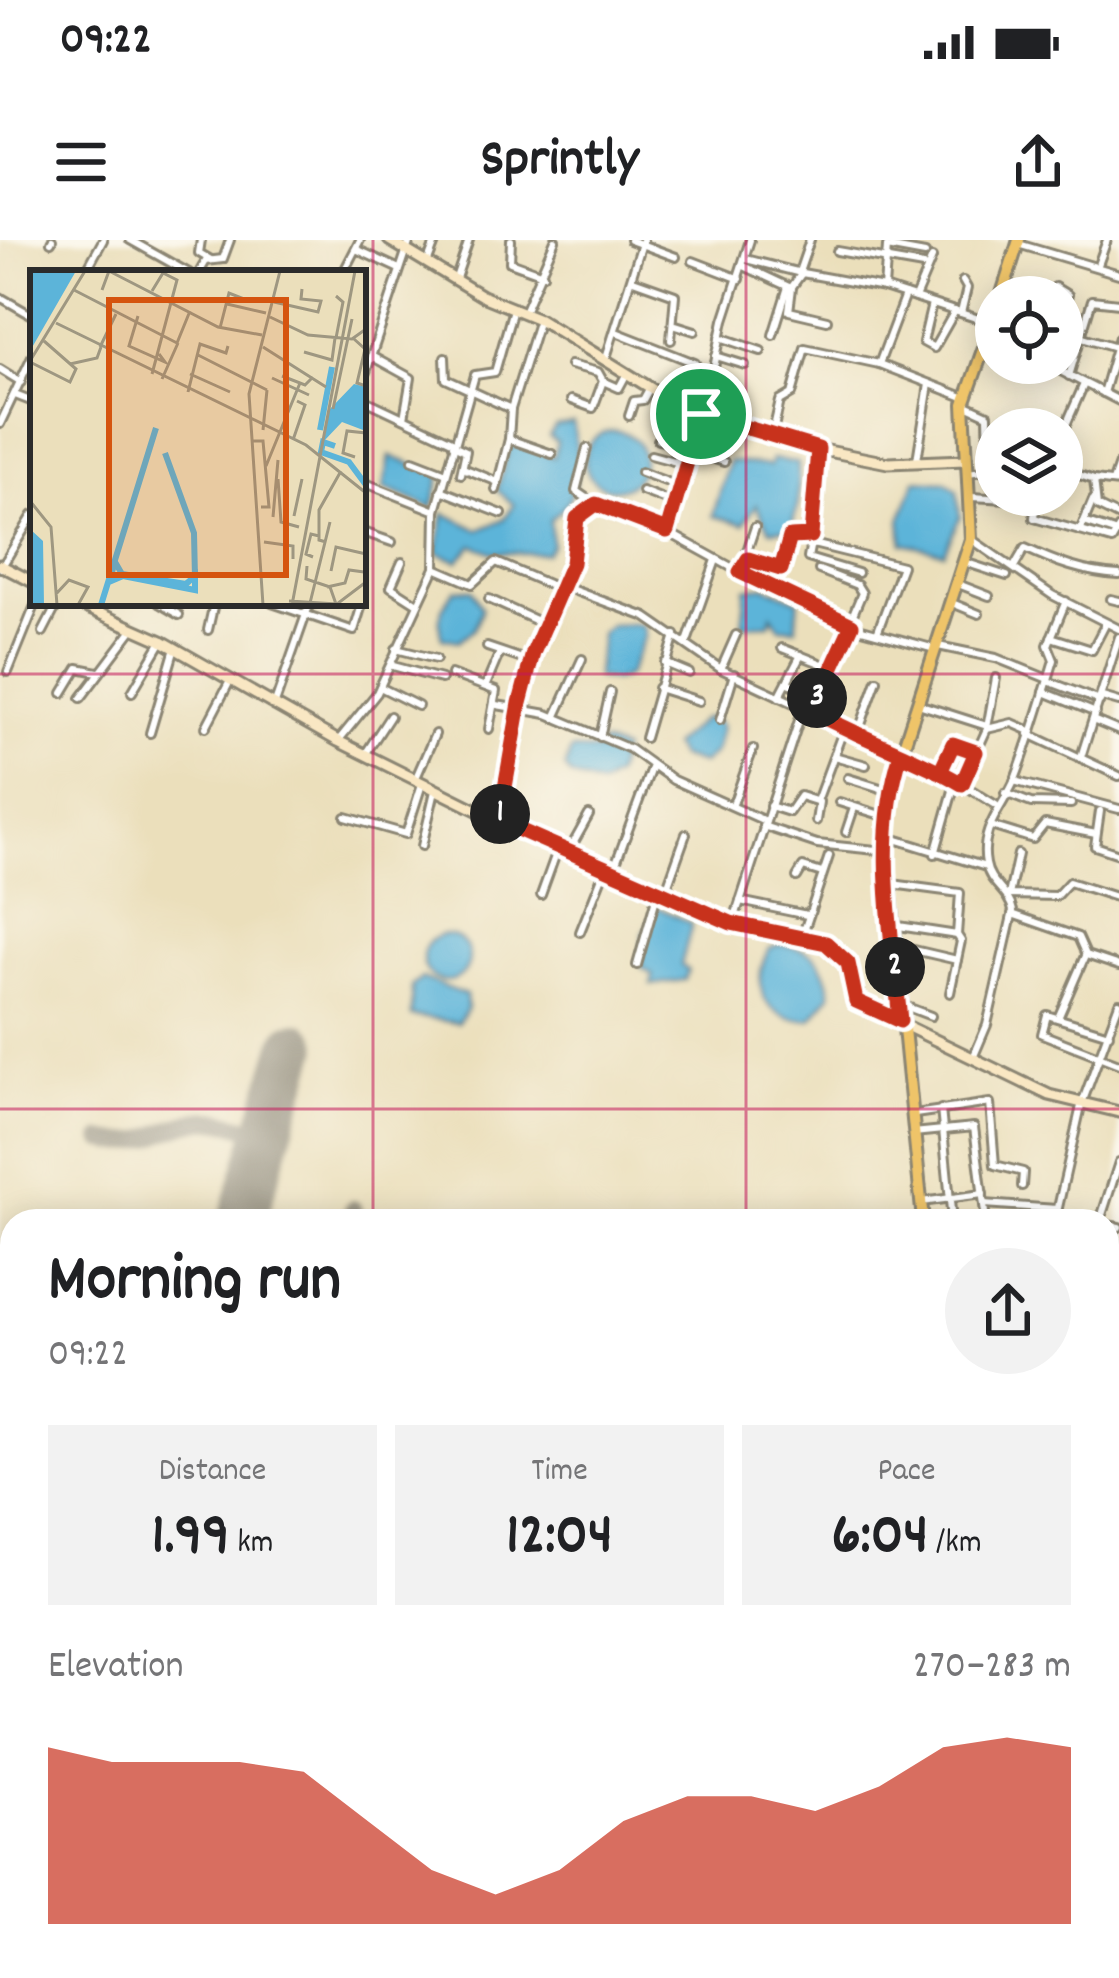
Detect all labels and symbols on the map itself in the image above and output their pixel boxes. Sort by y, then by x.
inset map [30,270,366,606]
pin [650,363,752,465]
pin: 3 [787,668,847,728]
pin: 1 [470,784,530,844]
pin: 2 [865,937,925,997]

